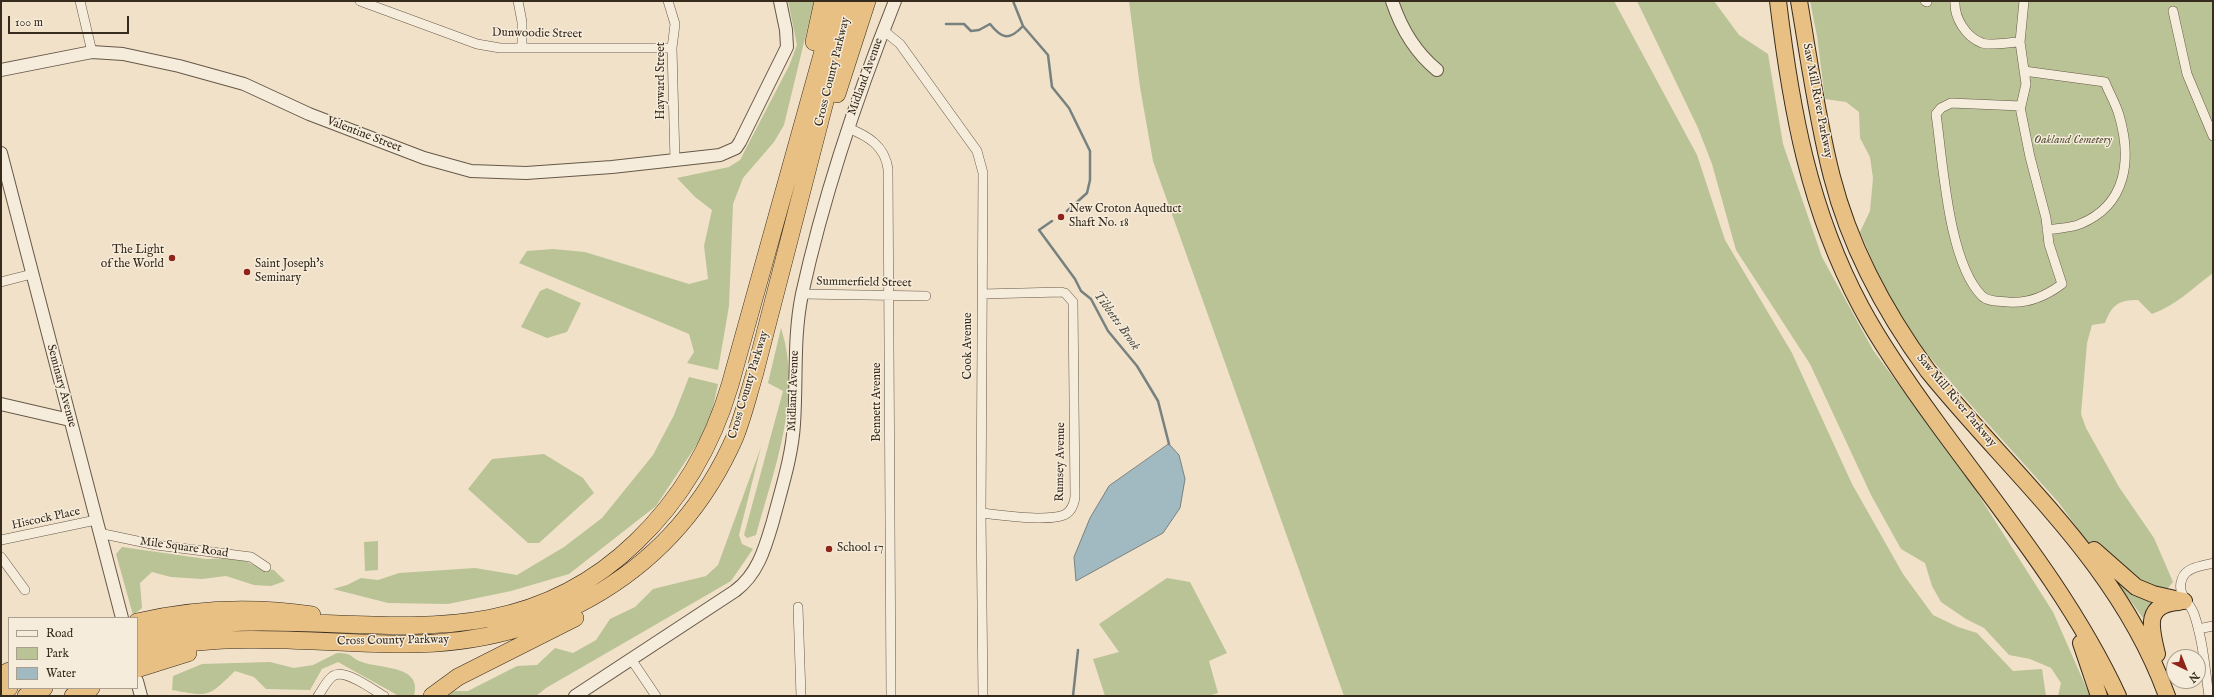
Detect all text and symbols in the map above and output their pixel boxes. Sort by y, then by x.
scale bar [10,8,131,34]
text: 100 m [15,15,43,30]
street label: Cross County Parkway [812,16,854,128]
street label: Dunwoodie Street [492,26,582,42]
street label: Midland Avenue [845,36,887,118]
street label: Hayward Street [655,42,669,120]
street label: Saw Mill River Parkway [1799,42,1835,160]
street label: Valentine Street [325,114,403,156]
park label: Oakland Cemetery [2034,134,2112,148]
place label: New Croton Aqueduct Shaft No. 18 [1069,203,1182,231]
marker: New Croton Aqueduct Shaft No. 18 [1056,212,1066,222]
place label: The Light of the World [101,244,164,272]
marker: The Light of the World [167,253,177,263]
place label: Saint Joseph's Seminary [255,258,324,286]
marker: Saint Joseph's Seminary [242,267,252,277]
street label: Summerfield Street [816,275,912,291]
water label: Tibbetts Brook [1089,288,1143,354]
street label: Cook Avenue [962,312,976,380]
street label: Cross County Parkway [726,329,772,441]
street label: Seminary Avenue [43,343,79,429]
street label: Midland Avenue [785,350,803,432]
street label: Saw Mill River Parkway [1913,352,1999,450]
street label: Bennett Avenue [871,362,885,442]
street label: Rumsey Avenue [1053,422,1069,502]
street label: Hiscock Place [10,505,82,533]
street label: Mile Square Road [139,535,229,561]
place label: School 17 [837,542,884,556]
marker: School 17 [824,544,834,554]
legend [8,617,138,689]
text: Road [46,626,73,641]
street label: Cross County Parkway [337,633,449,649]
text: Park [46,646,69,661]
north arrow [2166,649,2206,689]
text: Water [46,666,76,681]
text: N [2185,669,2202,685]

